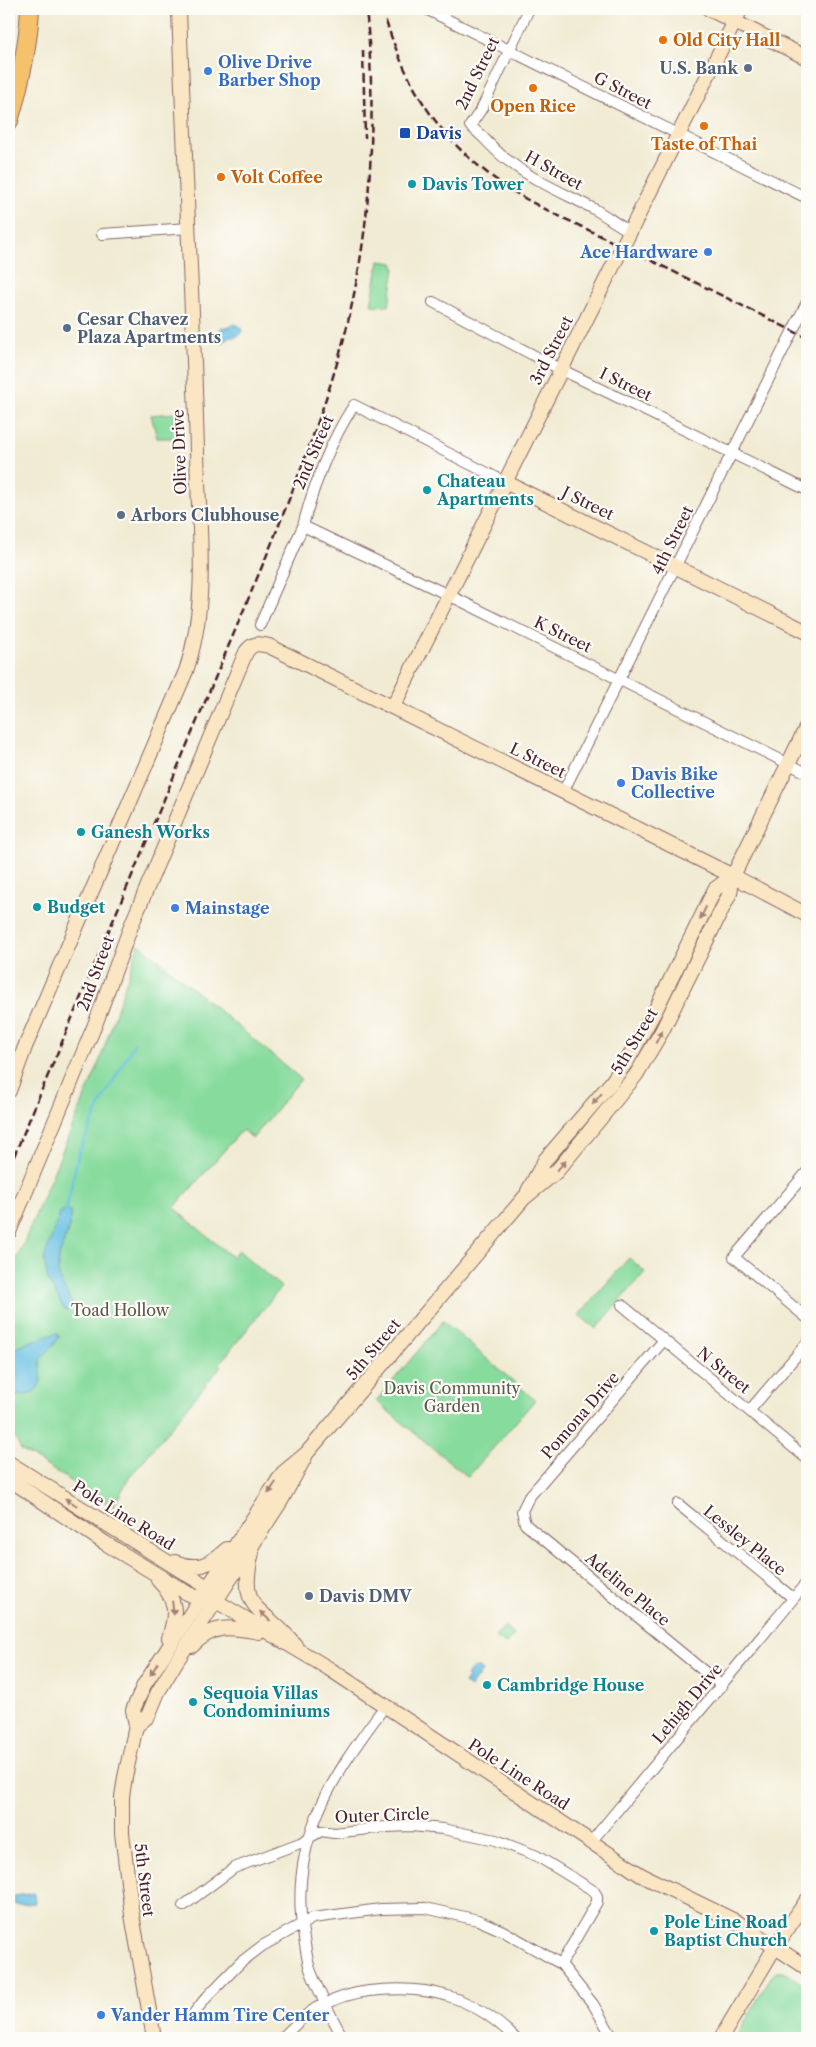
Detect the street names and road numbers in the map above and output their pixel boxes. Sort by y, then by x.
street label: 2nd Street [451,33,503,113]
street label: G Street [591,67,656,113]
street label: H Street [521,146,587,194]
street label: 3rd Street [525,312,577,388]
street label: I Street [597,363,656,405]
street label: Olive Drive [168,409,190,495]
street label: 2nd Street [288,412,338,492]
street label: J Street [556,481,618,524]
street label: 4th Street [647,502,697,578]
street label: K Street [531,611,595,657]
street label: L Street [507,738,570,782]
street label: 2nd Street [72,932,118,1013]
street label: 5th Street [606,1004,662,1078]
street label: 5th Street [342,1314,405,1384]
street label: N Street [693,1342,755,1398]
street label: Pomona Drive [537,1367,623,1463]
street label: Pole Line Road [69,1476,179,1554]
street label: Lessley Place [700,1501,790,1579]
street label: Adeline Place [581,1547,674,1630]
street label: Lehigh Drive [648,1659,726,1747]
street label: Pole Line Road [465,1734,573,1814]
street label: Outer Circle [335,1803,430,1827]
street label: 5th Street [131,1842,159,1918]

